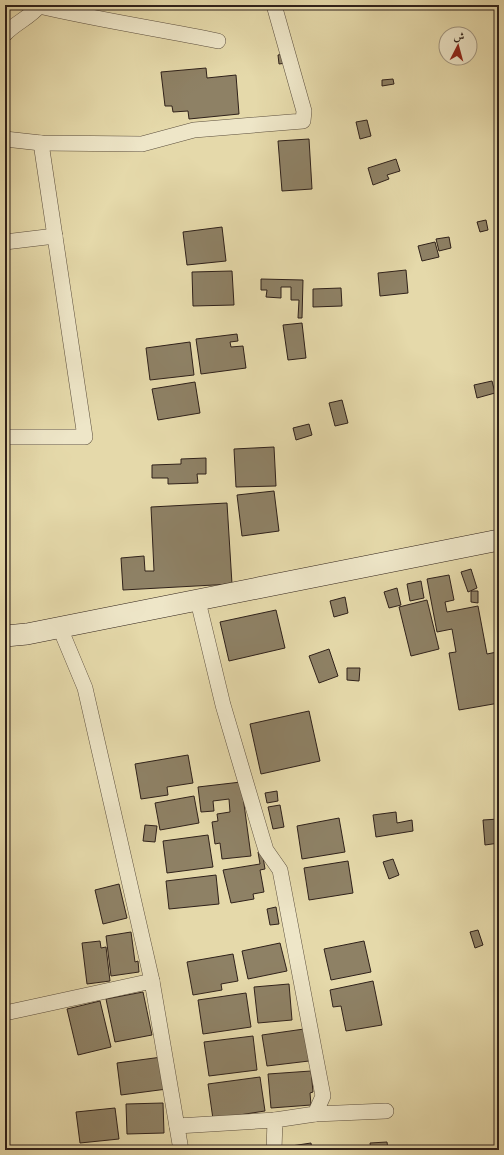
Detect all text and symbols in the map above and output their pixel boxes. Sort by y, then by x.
north arrow [438,26,478,66]
text: ش [453,30,465,45]

